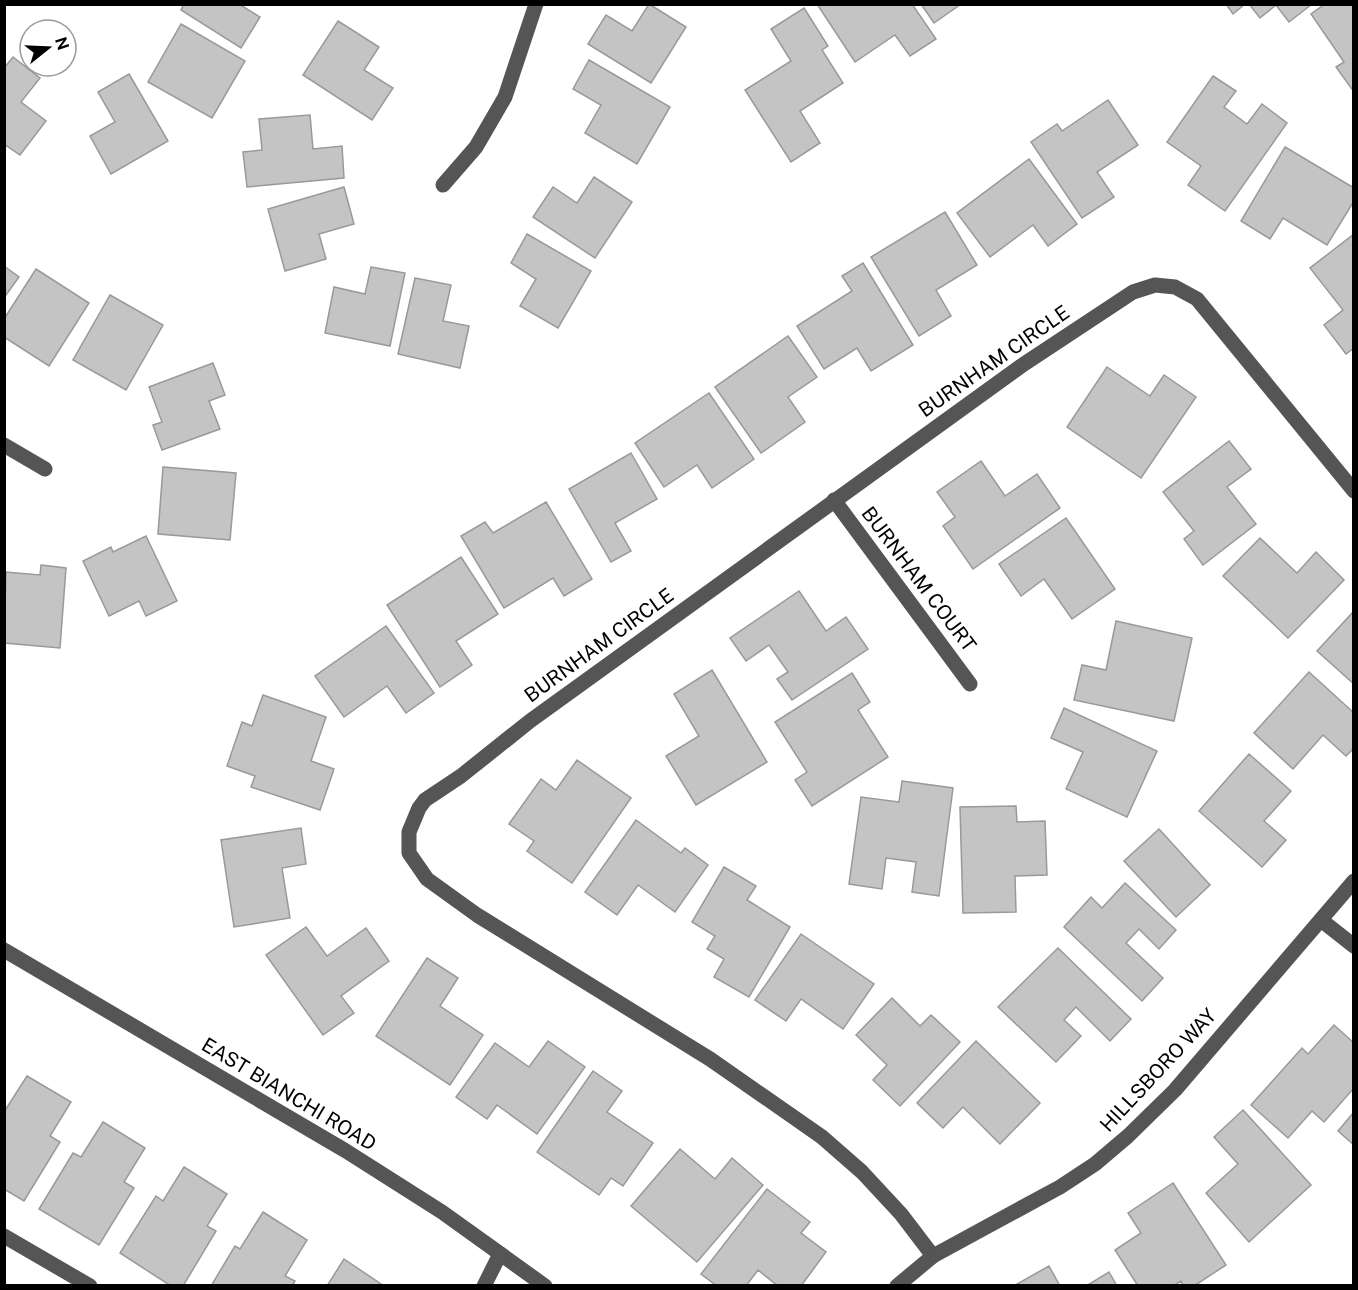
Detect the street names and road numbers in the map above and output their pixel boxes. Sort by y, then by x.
street label: BURNHAM CIRCLE [914,300,1074,422]
street label: BURNHAM COURT [857,502,981,656]
street label: BURNHAM CIRCLE [520,583,678,707]
street label: HILLSBORO WAY [1095,1003,1221,1137]
street label: EAST BIANCHI ROAD [197,1032,381,1156]

